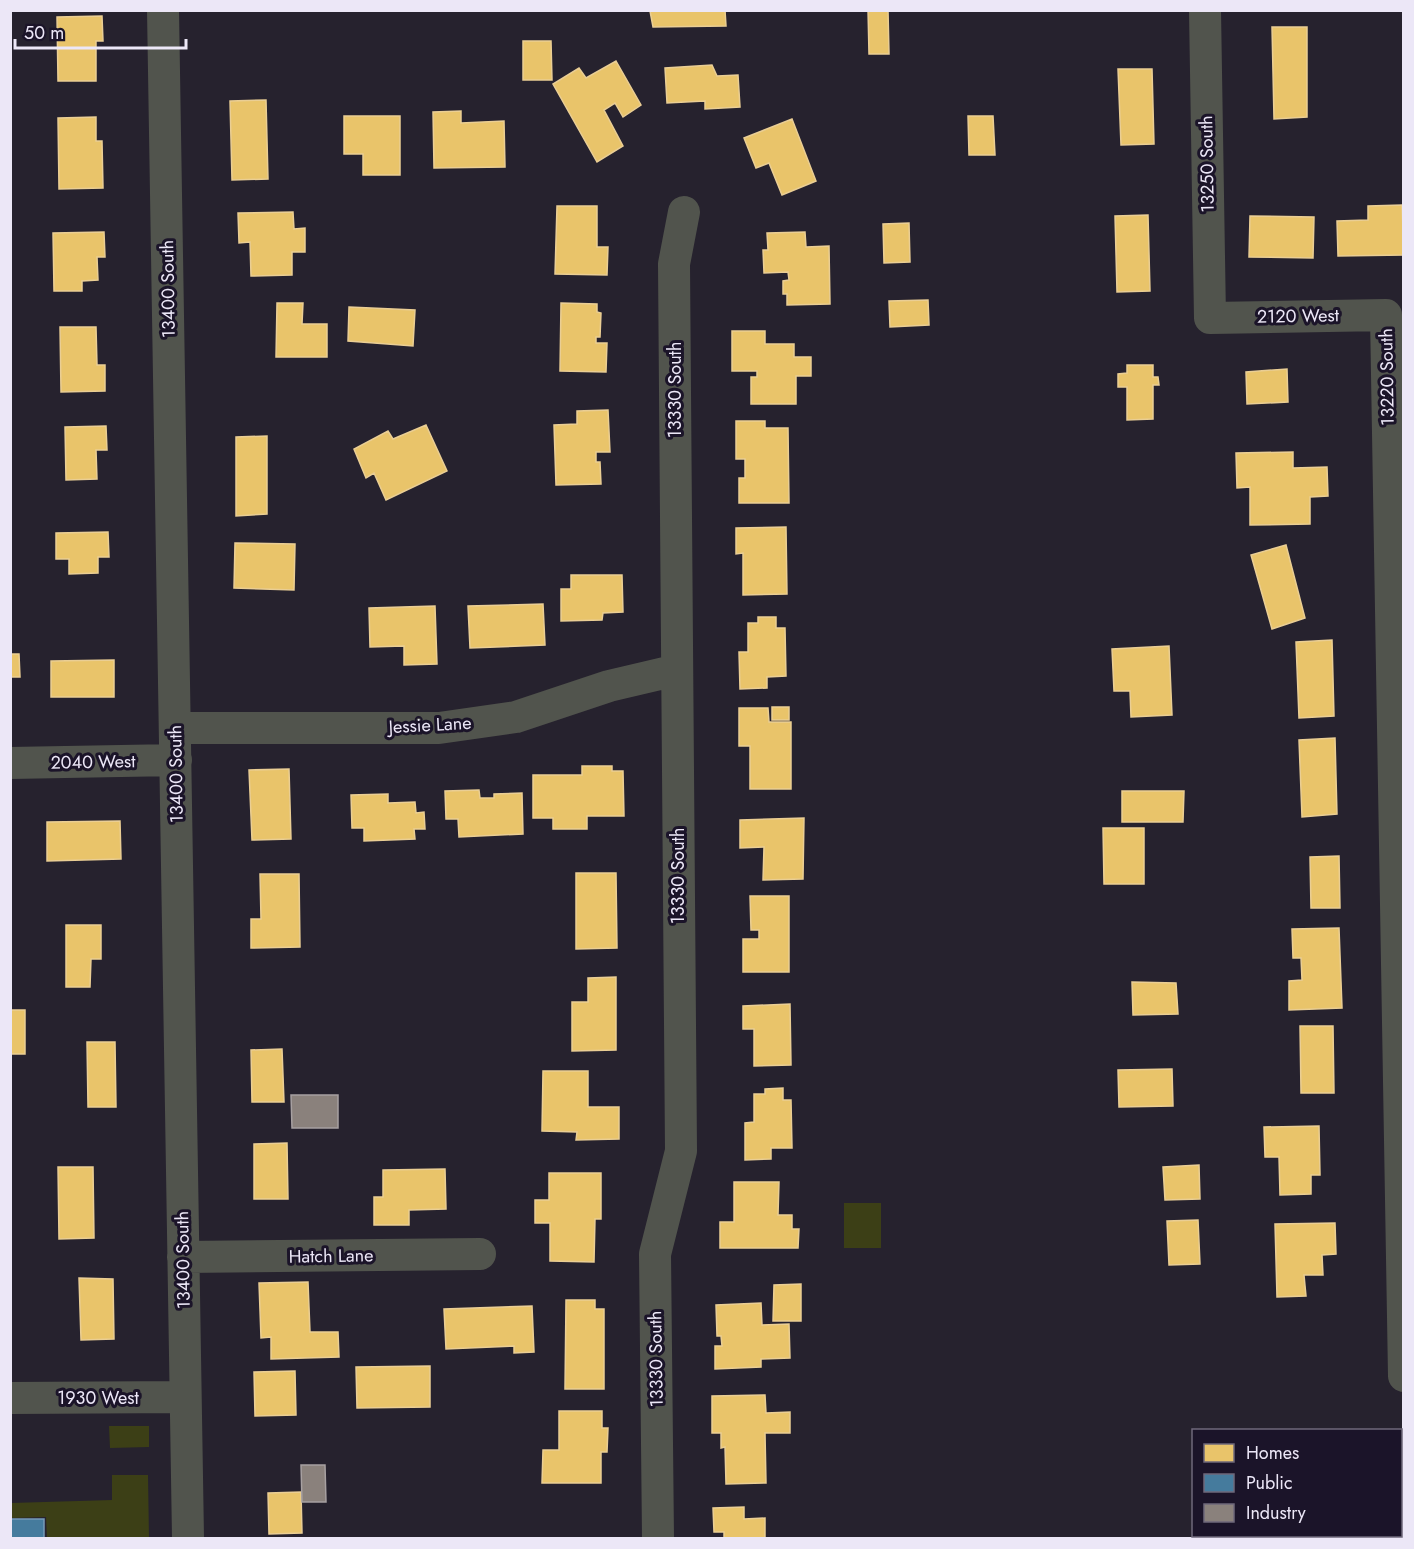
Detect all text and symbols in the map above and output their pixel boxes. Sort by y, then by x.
scale bar [15,12,186,50]
text: 50 m [24,20,64,46]
street label: 13250 South [1193,115,1221,213]
street label: 13400 South [154,240,182,338]
street label: 2120 West [1257,302,1340,330]
street label: 13220 South [1373,328,1401,426]
street label: 13330 South [662,342,688,438]
street label: Jessie Lane [386,710,472,740]
street label: 13400 South [162,725,190,823]
street label: 2040 West [50,748,136,776]
street label: 13330 South [665,828,691,924]
street label: 13400 South [169,1211,197,1309]
street label: Hatch Lane [288,1242,374,1270]
street label: 13330 South [642,1310,670,1408]
street label: 1930 West [57,1385,140,1411]
legend [1192,1429,1402,1537]
text: Homes [1246,1440,1299,1466]
text: Public [1246,1470,1293,1496]
text: Industry [1246,1500,1306,1526]

